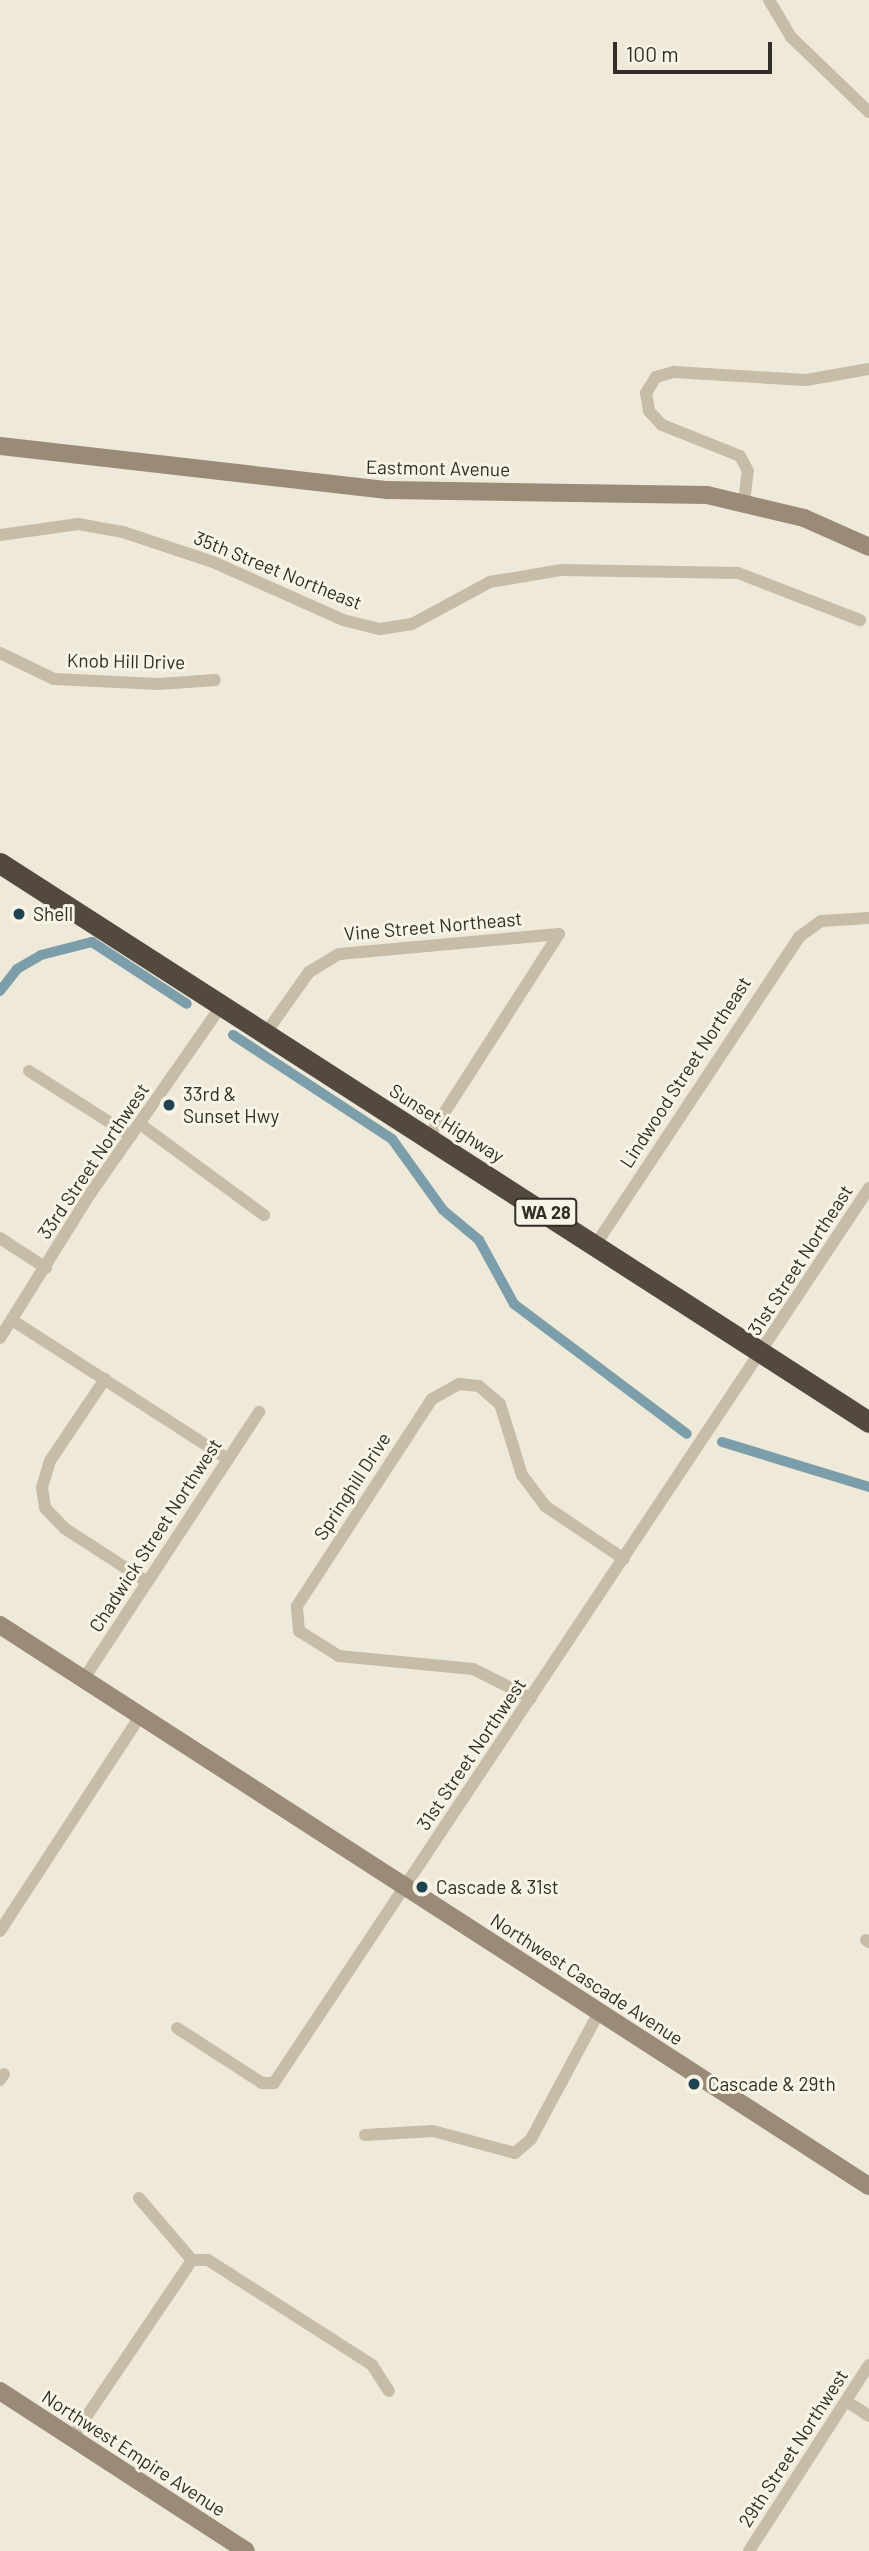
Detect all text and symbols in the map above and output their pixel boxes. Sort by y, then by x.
scale bar [617,28,776,72]
text: 100 m [626,41,679,66]
street label: Eastmont Avenue [366,455,510,481]
street label: 35th Street Northeast [191,526,365,614]
street label: Knob Hill Drive [67,649,185,673]
place label: Shell [33,903,73,925]
marker: Shell [11,906,27,922]
street label: Vine Street Northeast [343,907,523,945]
street label: Lindwood Street Northeast [615,972,755,1172]
street label: 33rd Street Northwest [32,1079,154,1243]
street label: Sunset Highway [386,1079,508,1167]
place label: 33rd & Sunset Hwy [183,1083,279,1127]
marker: 33rd & Sunset Hwy [161,1097,177,1113]
street label: 31st Street Northeast [743,1180,857,1340]
road number: WA 28 [513,1198,579,1226]
street label: Springhill Drive [309,1428,395,1544]
street label: Chadwick Street Northwest [84,1434,226,1636]
street label: 31st Street Northwest [412,1674,530,1834]
place label: Cascade & 31st [436,1876,559,1898]
marker: Cascade & 31st [414,1879,430,1895]
street label: Northwest Cascade Avenue [486,1908,688,2050]
place label: Cascade & 29th [708,2073,836,2095]
marker: Cascade & 29th [686,2076,702,2092]
street label: 29th Street Northwest [733,2365,853,2531]
street label: Northwest Empire Avenue [38,2385,230,2521]

